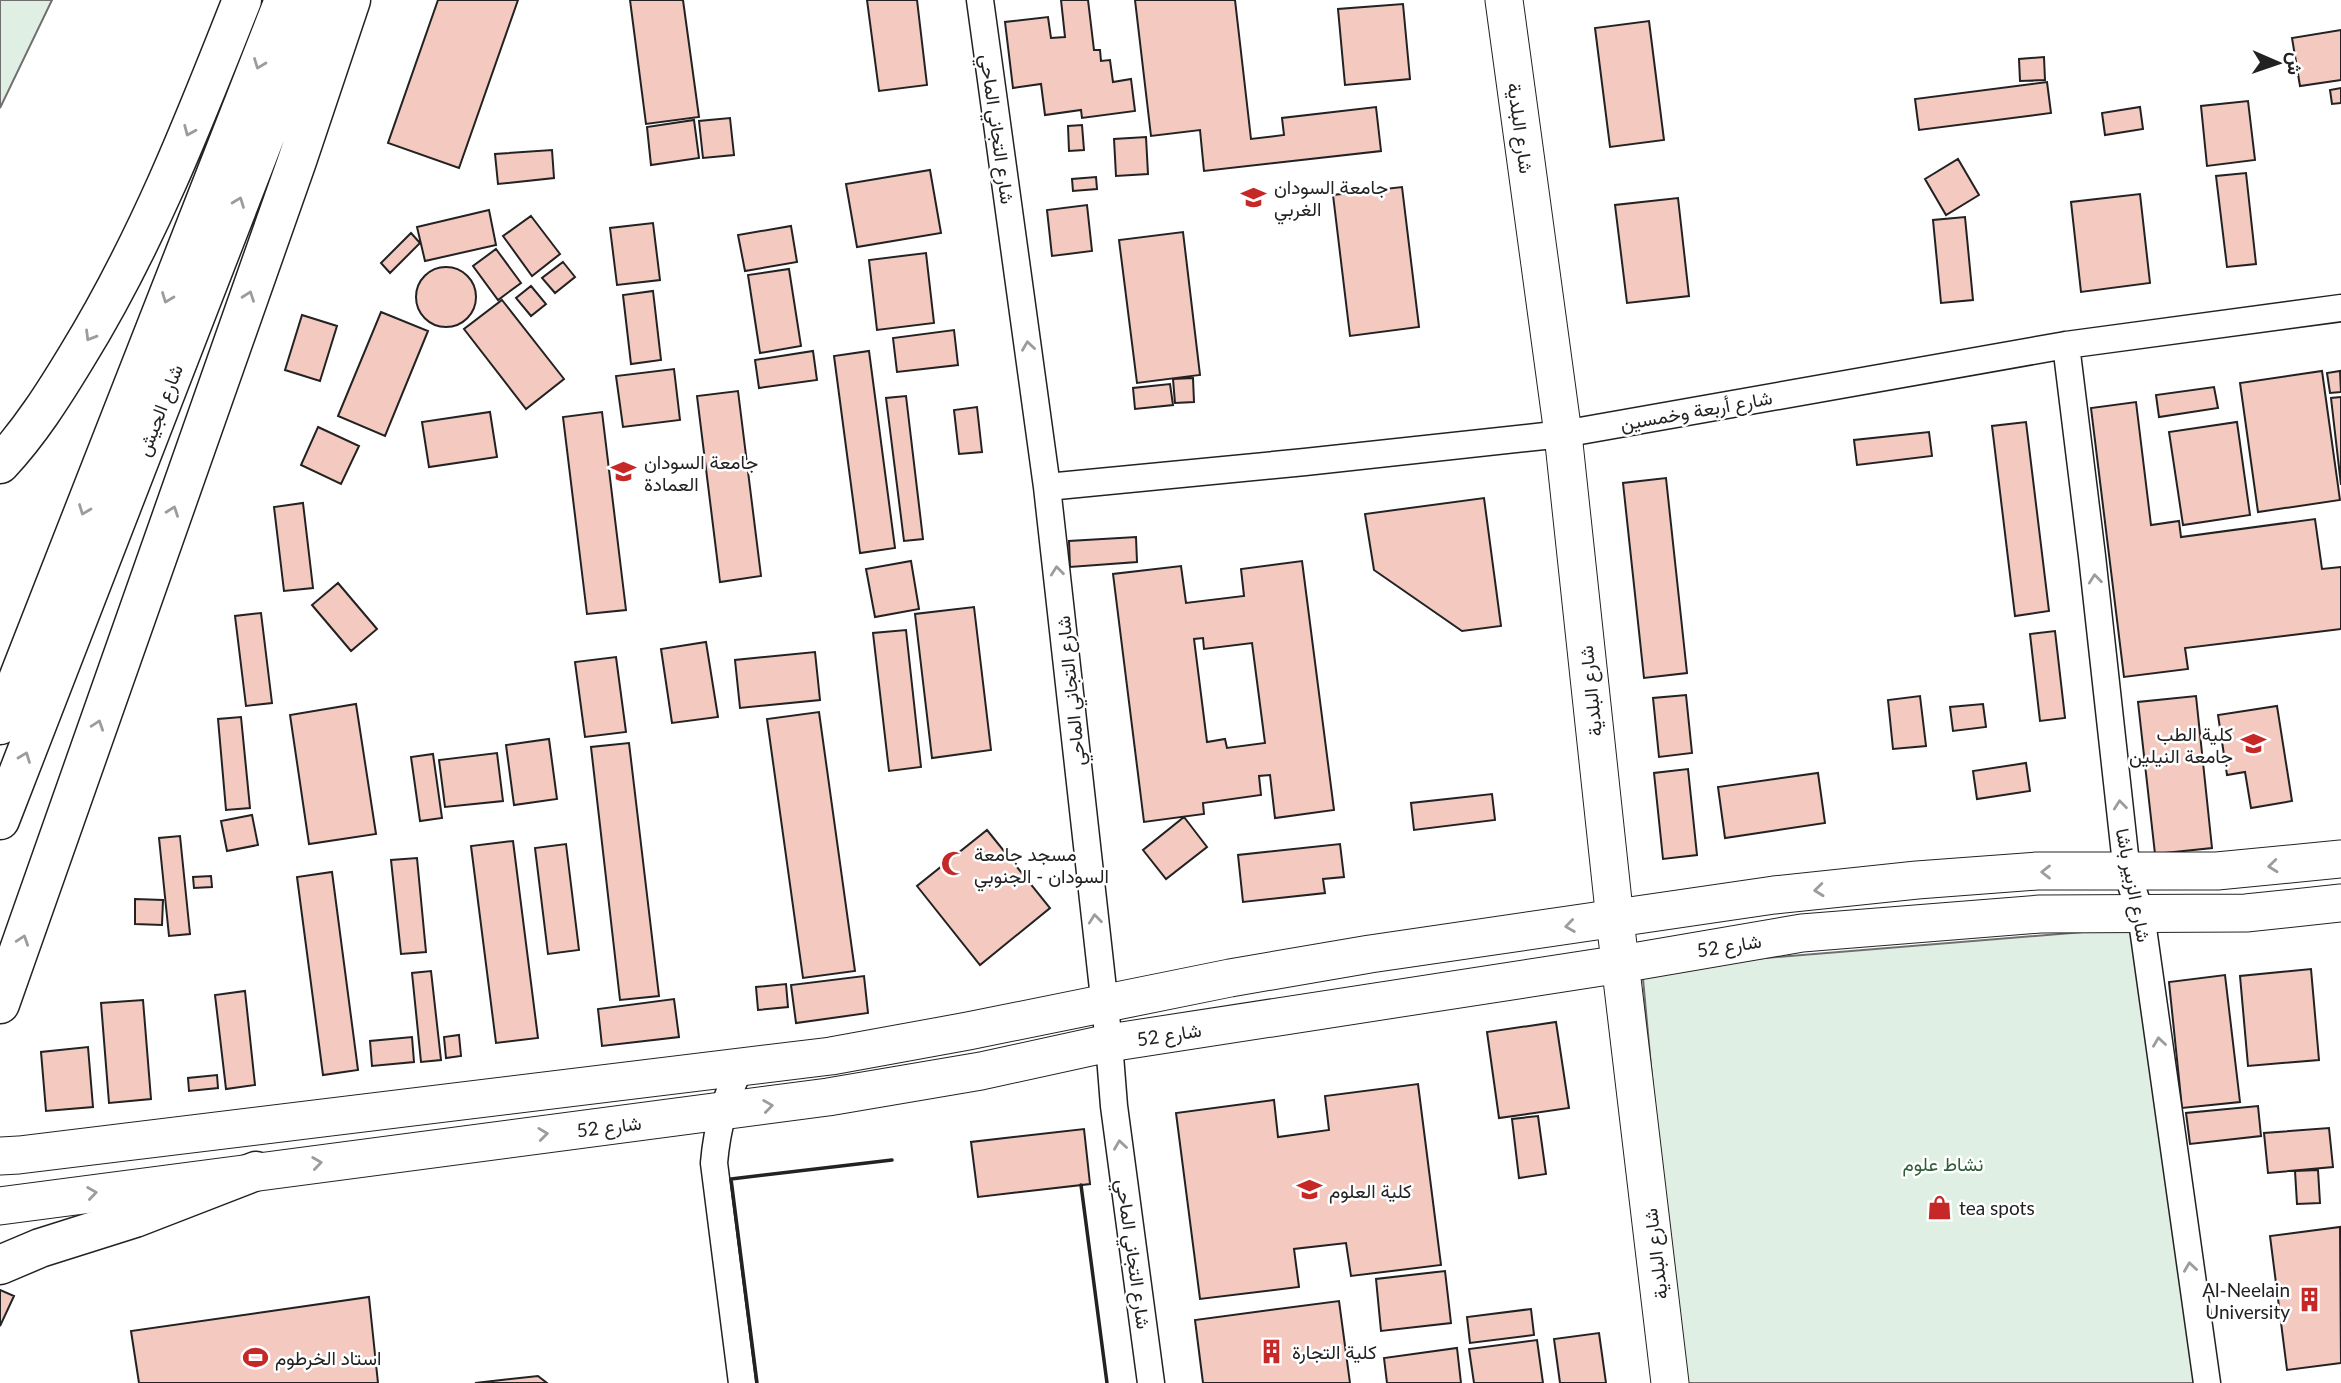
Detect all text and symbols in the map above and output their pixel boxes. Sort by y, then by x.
north arrow [2243,28,2313,98]
text: ش [2283,52,2307,76]
street label: شارع التجاني الماحي [971,53,1020,206]
one-way arrow [254,57,268,69]
street label: شارع البلدية [1501,81,1539,175]
one-way arrow [183,124,197,137]
place label: جامعة السودان الغربي [1274,175,1388,225]
school or university icon: جامعة السودان الغربي [1240,183,1268,211]
one-way arrow [231,196,245,208]
one-way arrow [161,291,175,303]
one-way arrow [241,291,255,303]
one-way arrow [85,328,98,341]
one-way arrow [1021,340,1036,352]
street label: شارع الجيش [131,361,189,460]
street label: شارع أربعة وخمسين [1618,385,1774,437]
place label: جامعة السودان العمادة [644,450,758,495]
school or university icon: جامعة السودان العمادة [610,458,638,486]
one-way arrow [78,503,92,515]
one-way arrow [165,505,179,517]
one-way arrow [1049,565,1064,577]
one-way arrow [2087,573,2102,584]
street label: شارع التجاني الماحي [1051,614,1094,767]
street label: شارع البلدية [1574,644,1608,738]
one-way arrow [90,720,104,732]
place label: كلية الطب جامعة النيلين [2129,722,2233,768]
school or university icon: كلية الطب جامعة النيلين [2239,730,2267,758]
one-way arrow [16,751,30,763]
one-way arrow [2112,799,2127,811]
street label: شارع الزبير باشا [2110,826,2156,944]
place label: مسجد جامعة السودان - الجنوبي [974,842,1109,892]
mosque icon: مسجد جامعة السودان - الجنوبي [940,850,968,878]
one-way arrow [2267,858,2279,873]
one-way arrow [2040,864,2051,880]
one-way arrow [1813,883,1825,898]
one-way arrow [1087,913,1102,925]
one-way arrow [1564,918,1576,933]
street label: شارع 52 [1695,929,1763,963]
one-way arrow [15,935,29,947]
street label: شارع 52 [1135,1018,1203,1052]
one-way arrow [2152,1036,2167,1047]
one-way arrow [763,1098,774,1113]
street label: شارع 52 [575,1111,643,1143]
one-way arrow [537,1126,549,1141]
one-way arrow [1112,1139,1127,1151]
park label: نشاط علوم [1902,1152,1984,1177]
one-way arrow [311,1155,323,1170]
school or university icon: كلية العلوم [1295,1176,1323,1204]
street label: شارع التجاني الماحي [1107,1178,1156,1331]
place label: كلية العلوم [1329,1179,1412,1204]
one-way arrow [86,1185,97,1200]
shop icon: tea spots [1925,1193,1953,1221]
place label: tea spots [1959,1196,2035,1219]
street label: شارع البلدية [1638,1207,1674,1301]
one-way arrow [2183,1261,2198,1273]
place label: Al-Neelain University [2202,1278,2290,1323]
building icon: Al-Neelain University [2296,1286,2324,1314]
building icon: كلية التجارة [1258,1337,1286,1365]
place label: كلية التجارة [1292,1340,1377,1364]
sports icon: استاد الخرطوم [241,1343,269,1371]
place label: استاد الخرطوم [275,1346,381,1371]

